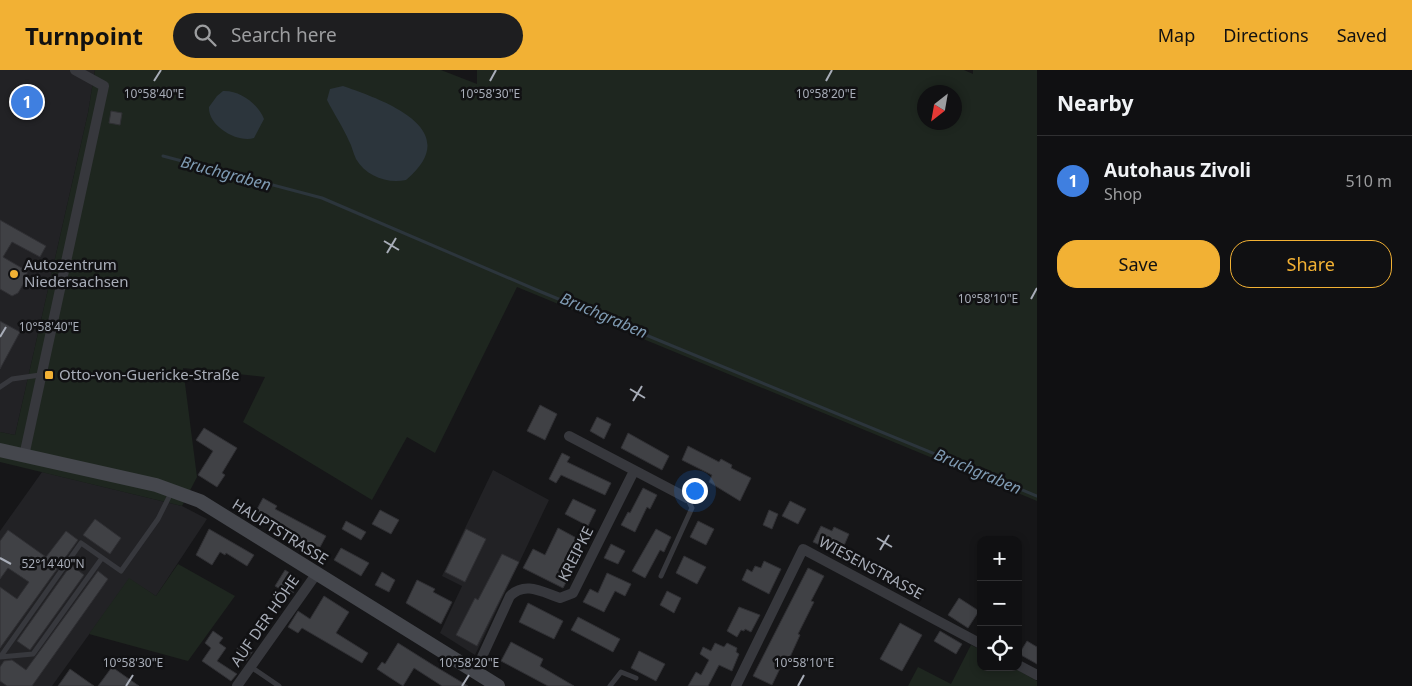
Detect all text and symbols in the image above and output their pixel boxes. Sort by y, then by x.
search box [173,13,523,58]
text: Turnpoint [25,19,143,52]
icon: search [191,21,219,49]
text: Search here [231,22,337,48]
text: Map [1158,23,1195,47]
text: Directions [1223,23,1309,47]
text: Saved [1337,23,1387,47]
pin: 1 [11,83,43,121]
text: 10°58'40"E [124,85,184,102]
text: 10°58'30"E [460,85,520,102]
text: 10°58'20"E [796,85,856,102]
north arrow [917,85,962,130]
text: Nearby [1057,89,1133,117]
water label: Bruchgraben [178,150,274,196]
text: Autohaus Zivoli [1104,157,1251,183]
text: 1 [1068,170,1078,192]
text: 510 m [1345,170,1392,192]
text: Shop [1104,183,1142,205]
button: Save [1057,240,1220,288]
button: Share [1230,240,1392,288]
place label: Autozentrum Niedersachsen [24,254,129,291]
marker: Autozentrum Niedersachsen [8,268,20,280]
water label: Bruchgraben [557,287,651,343]
text: 10°58'10"E [958,290,1018,307]
text: 10°58'40"E [19,318,79,335]
place label: Otto-von-Guericke-Straße [59,364,239,384]
marker: Otto-von-Guericke-Straße [43,369,55,381]
water label: Bruchgraben [931,443,1025,499]
your location [682,478,708,504]
street label: HAUPTSTRASSE [229,494,332,569]
street label: KREIPKE [553,523,597,584]
street label: WIESENSTRASSE [816,531,927,603]
map controls [977,536,1022,671]
button: + [977,536,1022,581]
text: 52°14'40"N [21,555,85,572]
street label: AUF DER HÖHE [225,571,303,670]
button: − [977,581,1022,626]
button: locate [977,626,1022,671]
text: 10°58'30"E [103,654,163,671]
text: 10°58'20"E [439,654,499,671]
text: 10°58'10"E [774,654,834,671]

